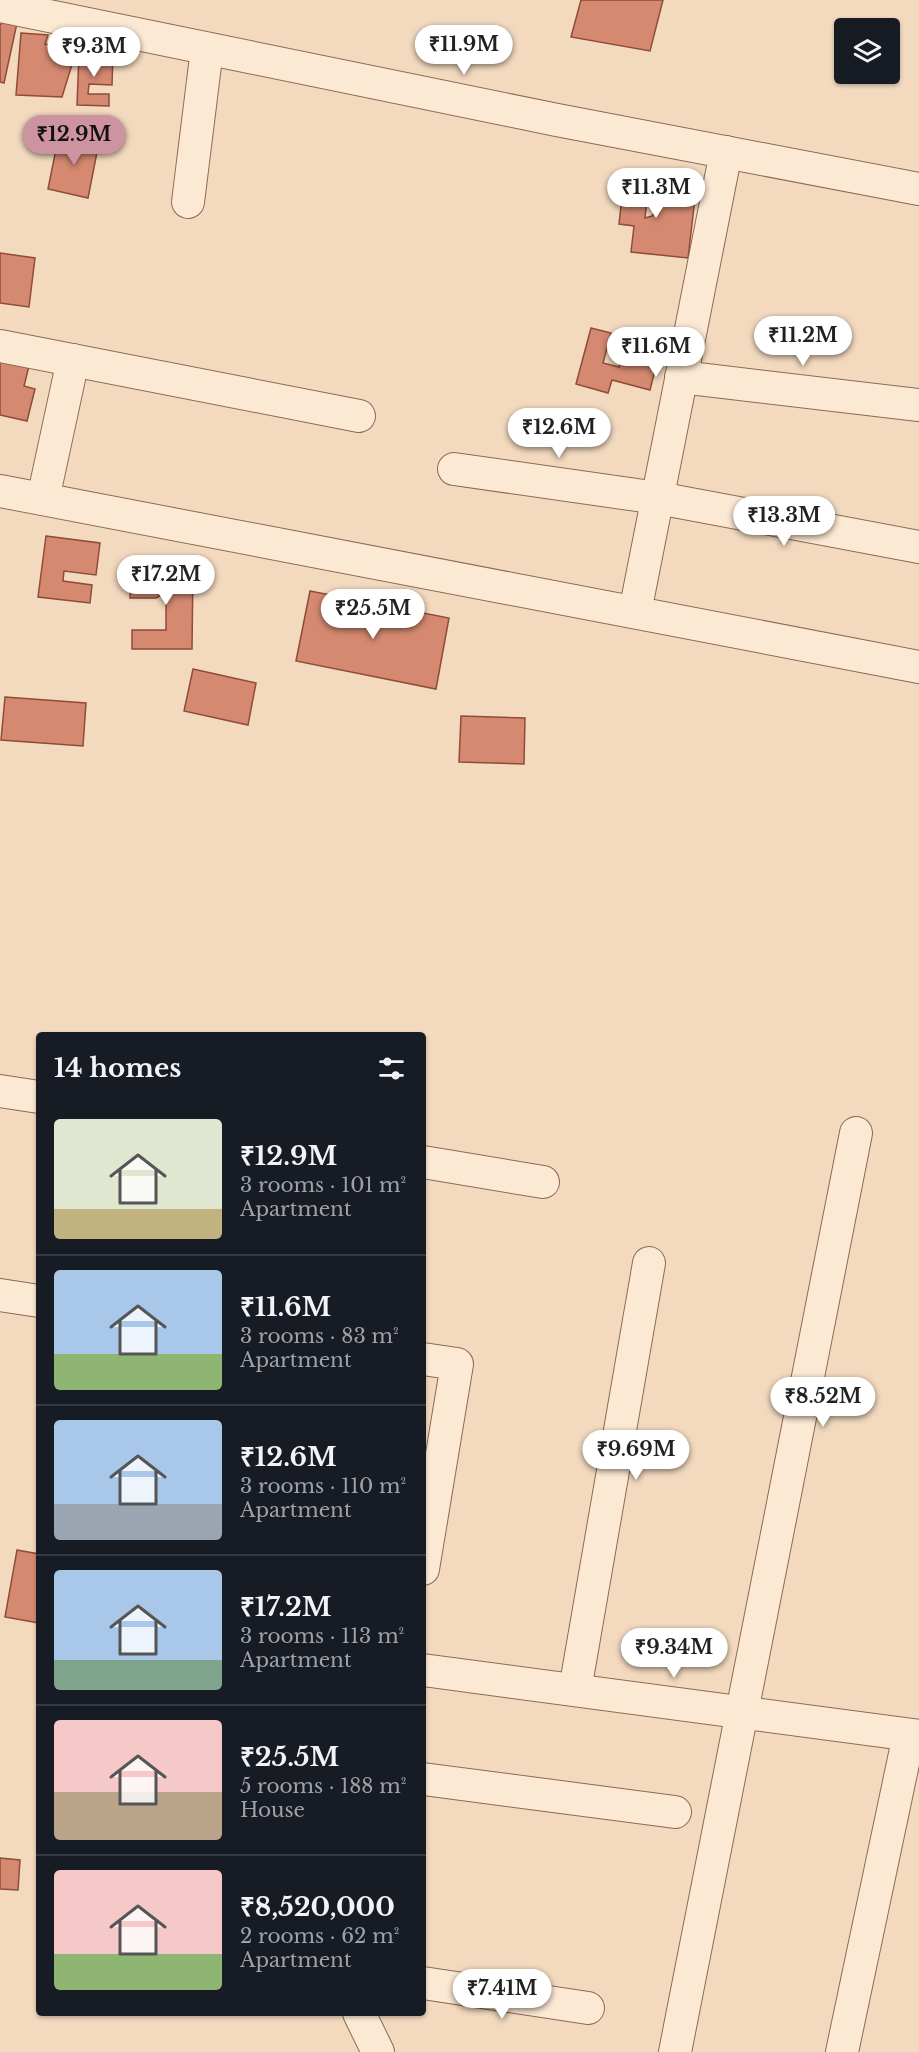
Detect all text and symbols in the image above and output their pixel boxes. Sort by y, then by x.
map controls [834,18,900,84]
button: layers [834,18,900,84]
pin: ₹11.9M [415,25,513,76]
pin: ₹9.3M [52,27,136,78]
text: ₹11.9M [429,32,499,56]
text: ₹9.3M [61,34,127,58]
pin: ₹12.9M [25,115,123,166]
text: ₹12.9M [37,122,111,146]
pin: ₹11.3M [607,168,705,219]
text: ₹11.3M [621,175,691,199]
pin: ₹11.2M [754,316,852,367]
text: ₹11.2M [768,323,838,347]
pin: ₹11.6M [607,327,705,378]
text: ₹11.6M [621,334,691,358]
pin: ₹12.6M [510,408,608,459]
text: ₹12.6M [522,415,596,439]
pin: ₹13.3M [735,496,833,547]
text: ₹13.3M [747,503,821,527]
pin: ₹17.2M [117,555,215,606]
text: ₹17.2M [131,562,201,586]
pin: ₹25.5M [324,589,422,640]
text: ₹25.5M [335,596,411,620]
text: 14 homes [54,1052,181,1084]
icon: filters [375,1052,408,1085]
text: ₹12.9M [240,1140,337,1172]
icon: home [102,1143,174,1215]
text: 3 rooms · 101 m² [240,1173,406,1197]
text: Apartment [240,1197,351,1221]
text: ₹11.6M [240,1291,331,1323]
icon: home [102,1294,174,1366]
text: 3 rooms · 83 m² [240,1324,399,1348]
text: Apartment [240,1348,351,1372]
pin: ₹8.52M [774,1377,872,1428]
text: ₹8.52M [784,1384,862,1408]
pin: ₹9.69M [587,1430,685,1481]
text: ₹9.69M [596,1437,676,1461]
text: ₹12.6M [240,1441,337,1473]
icon: home [102,1444,174,1516]
text: 3 rooms · 110 m² [240,1474,406,1498]
text: Apartment [240,1498,351,1522]
text: ₹17.2M [240,1591,332,1623]
icon: home [102,1594,174,1666]
text: 3 rooms · 113 m² [240,1624,404,1648]
pin: ₹9.34M [625,1628,723,1679]
text: ₹9.34M [635,1635,713,1659]
text: Apartment [240,1648,351,1672]
text: ₹25.5M [240,1741,339,1773]
icon: home [102,1744,174,1816]
text: 5 rooms · 188 m² [240,1774,406,1798]
text: House [240,1798,305,1822]
text: ₹8,520,000 [240,1891,395,1923]
icon: home [102,1894,174,1966]
text: 2 rooms · 62 m² [240,1924,399,1948]
text: Apartment [240,1948,351,1972]
pin: ₹7.41M [453,1969,551,2020]
text: ₹7.41M [467,1976,537,2000]

